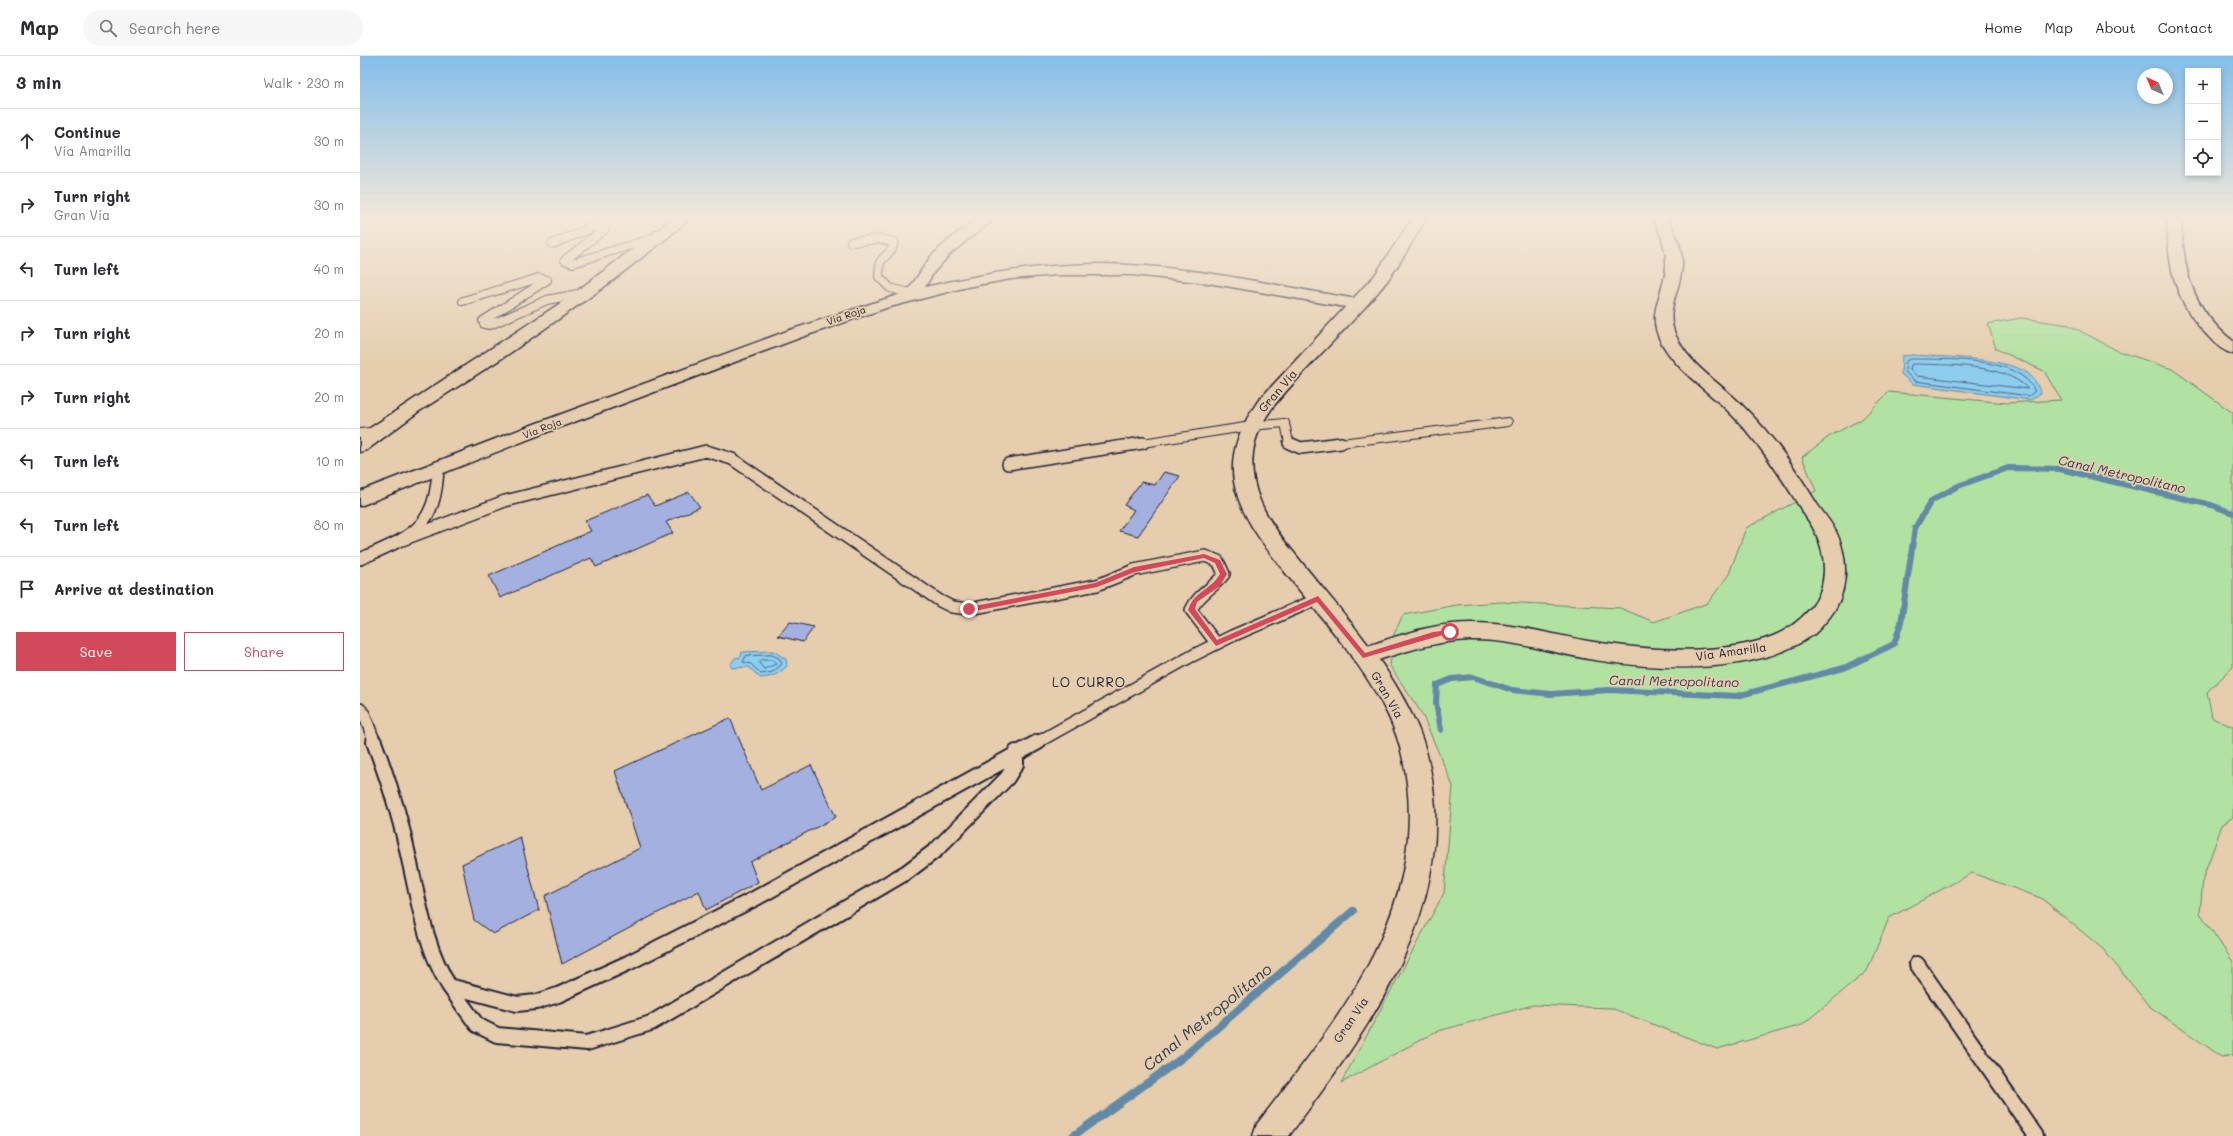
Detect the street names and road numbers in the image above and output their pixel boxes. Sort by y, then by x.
street label: Vía Roja [824,302,868,328]
street label: Gran Vía [1254,366,1300,415]
street label: Vía Roja [520,414,564,442]
street label: Vía Amarilla [1694,638,1767,664]
street label: Gran Vía [1368,668,1408,721]
street label: Gran Vía [1329,993,1371,1045]

